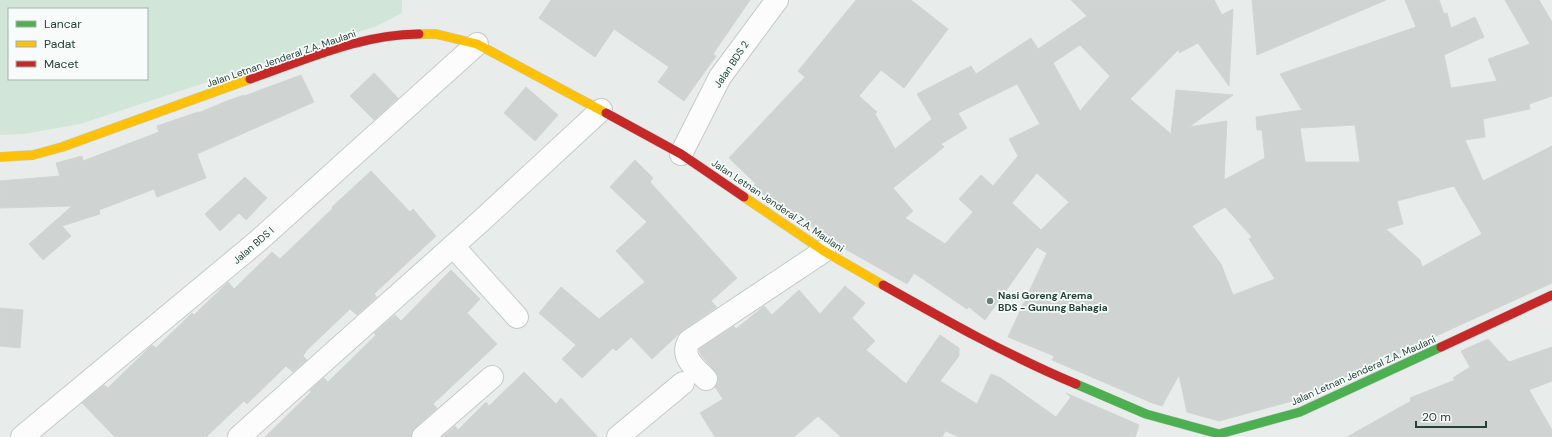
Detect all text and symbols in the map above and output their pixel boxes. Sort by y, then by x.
legend [8,8,148,80]
text: Lancar [44,16,82,32]
street label: Jalan Letnan Jenderal Z.A. Maulani [205,27,358,90]
text: Padat [44,36,76,52]
street label: Jalan BDS 2 [711,38,752,90]
text: Macet [44,56,79,72]
street label: Jalan Letnan Jenderal Z.A. Maulani [709,156,846,255]
street label: Jalan BDS I [230,224,277,267]
place label: Nasi Goreng Arema BDS - Gunung Bahagia [998,289,1108,314]
marker: Nasi Goreng Arema BDS - Gunung Bahagia [985,296,995,306]
street label: Jalan Letnan Jenderal Z.A. Maulani [1289,333,1438,408]
scale bar [1416,403,1486,429]
text: 20 m [1422,409,1451,425]

